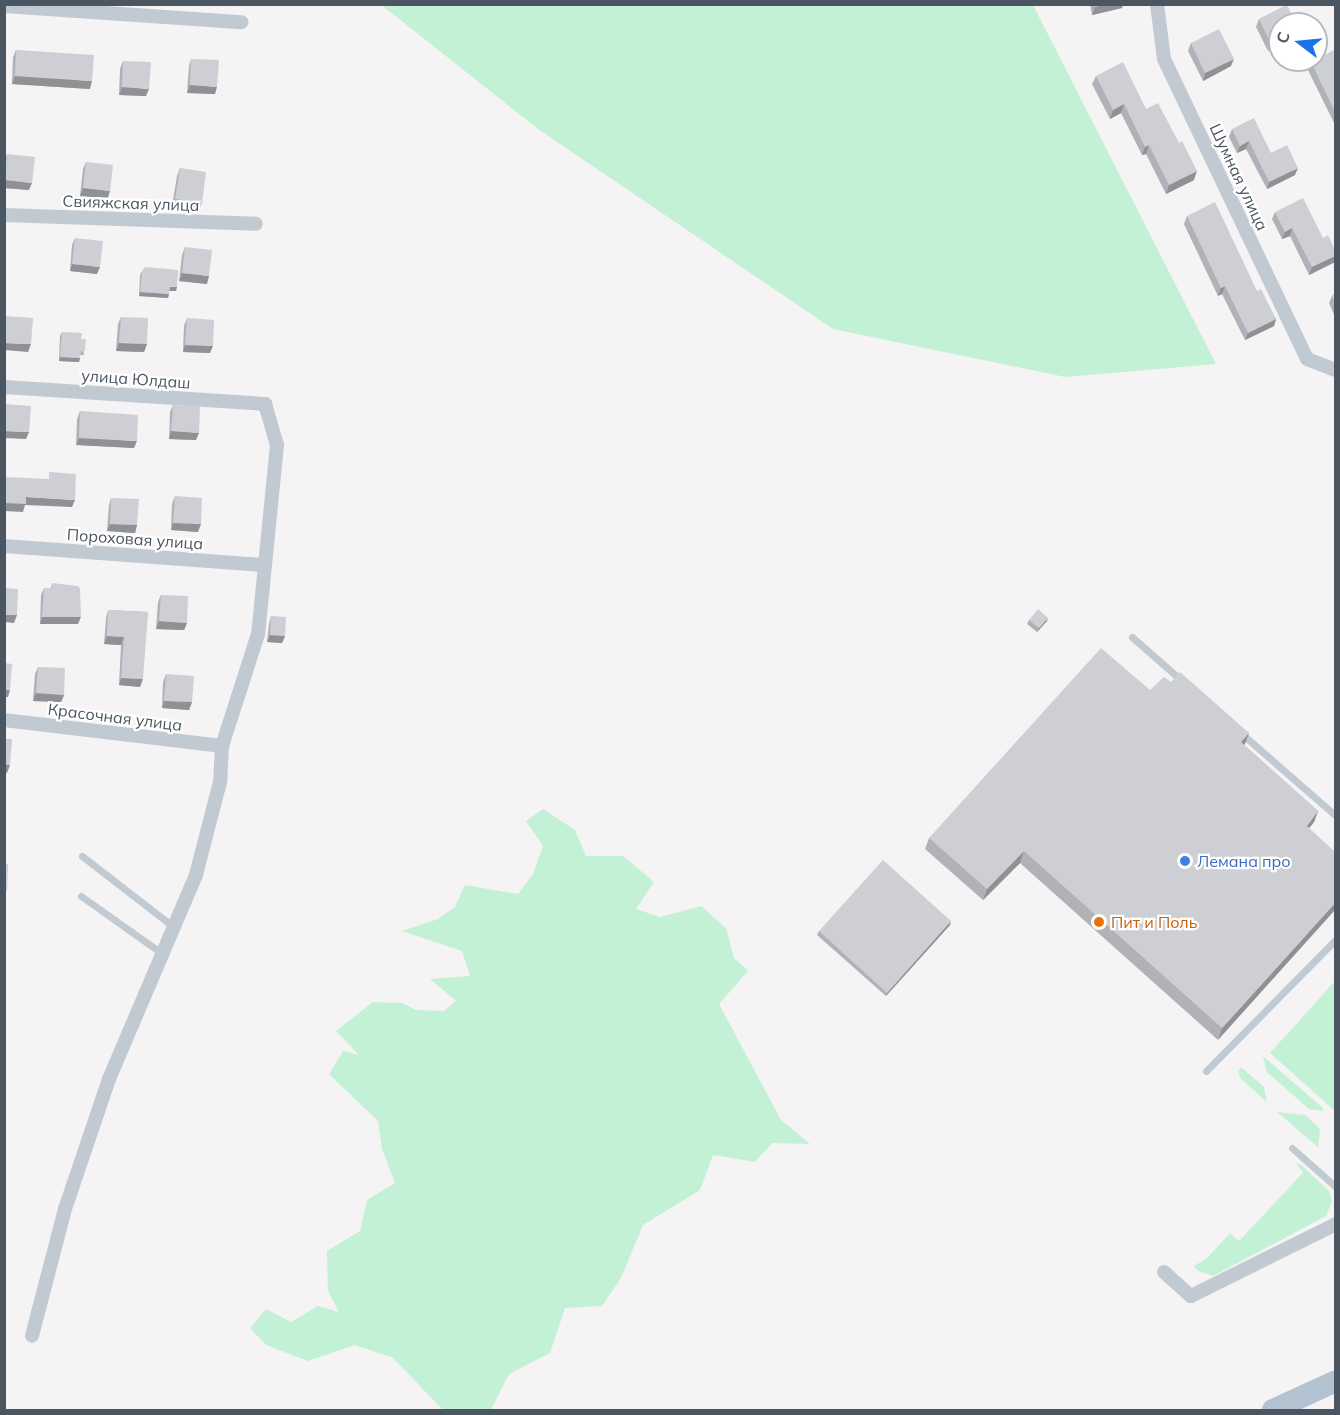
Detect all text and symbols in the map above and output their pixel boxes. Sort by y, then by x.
north arrow [1268,12,1328,72]
text: С [1271,30,1294,46]
street label: Шумная улица [1206,121,1272,233]
street label: Свияжская улица [62,191,200,215]
street label: улица Юлдаш [81,366,191,392]
street label: Пороховая улица [66,525,204,553]
street label: Красочная улица [47,699,183,735]
place label: Лемана про [1197,851,1291,871]
marker: Лемана про [1178,854,1192,868]
place label: Пит и Поль [1111,912,1197,932]
marker: Пит и Поль [1092,915,1106,929]

